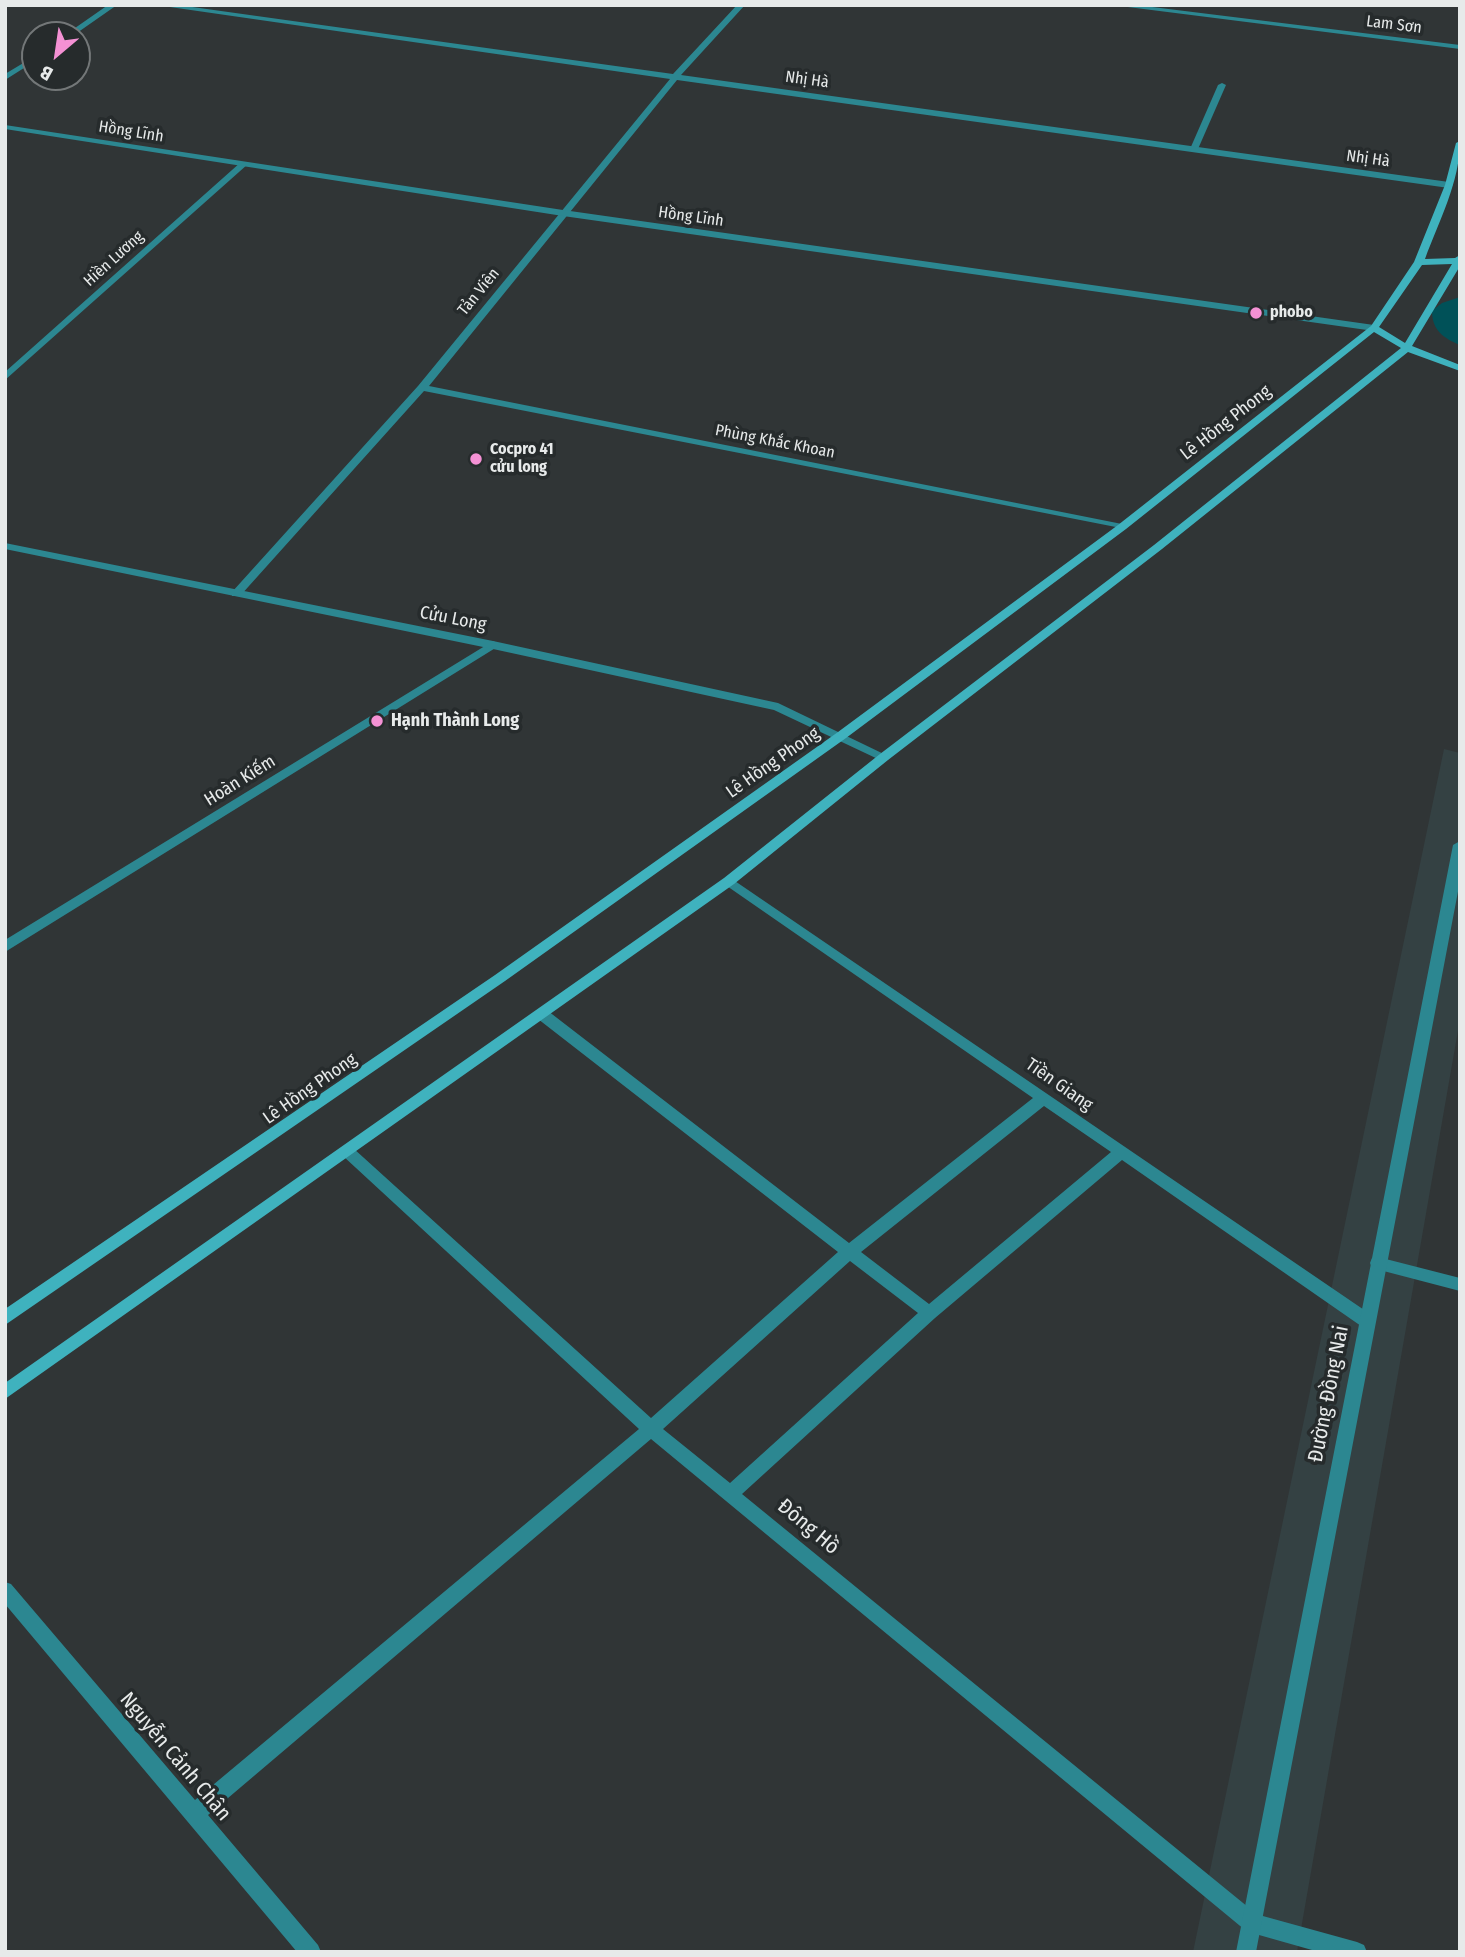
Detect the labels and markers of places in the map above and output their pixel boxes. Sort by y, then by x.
place label: phobo [1270,303,1313,323]
marker: phobo [1248,305,1264,321]
place label: Cocpro 41 cửu long [490,440,553,478]
marker: Cocpro 41 cửu long [468,451,484,467]
place label: Hạnh Thành Long [391,710,519,732]
marker: Hạnh Thành Long [369,713,385,729]

